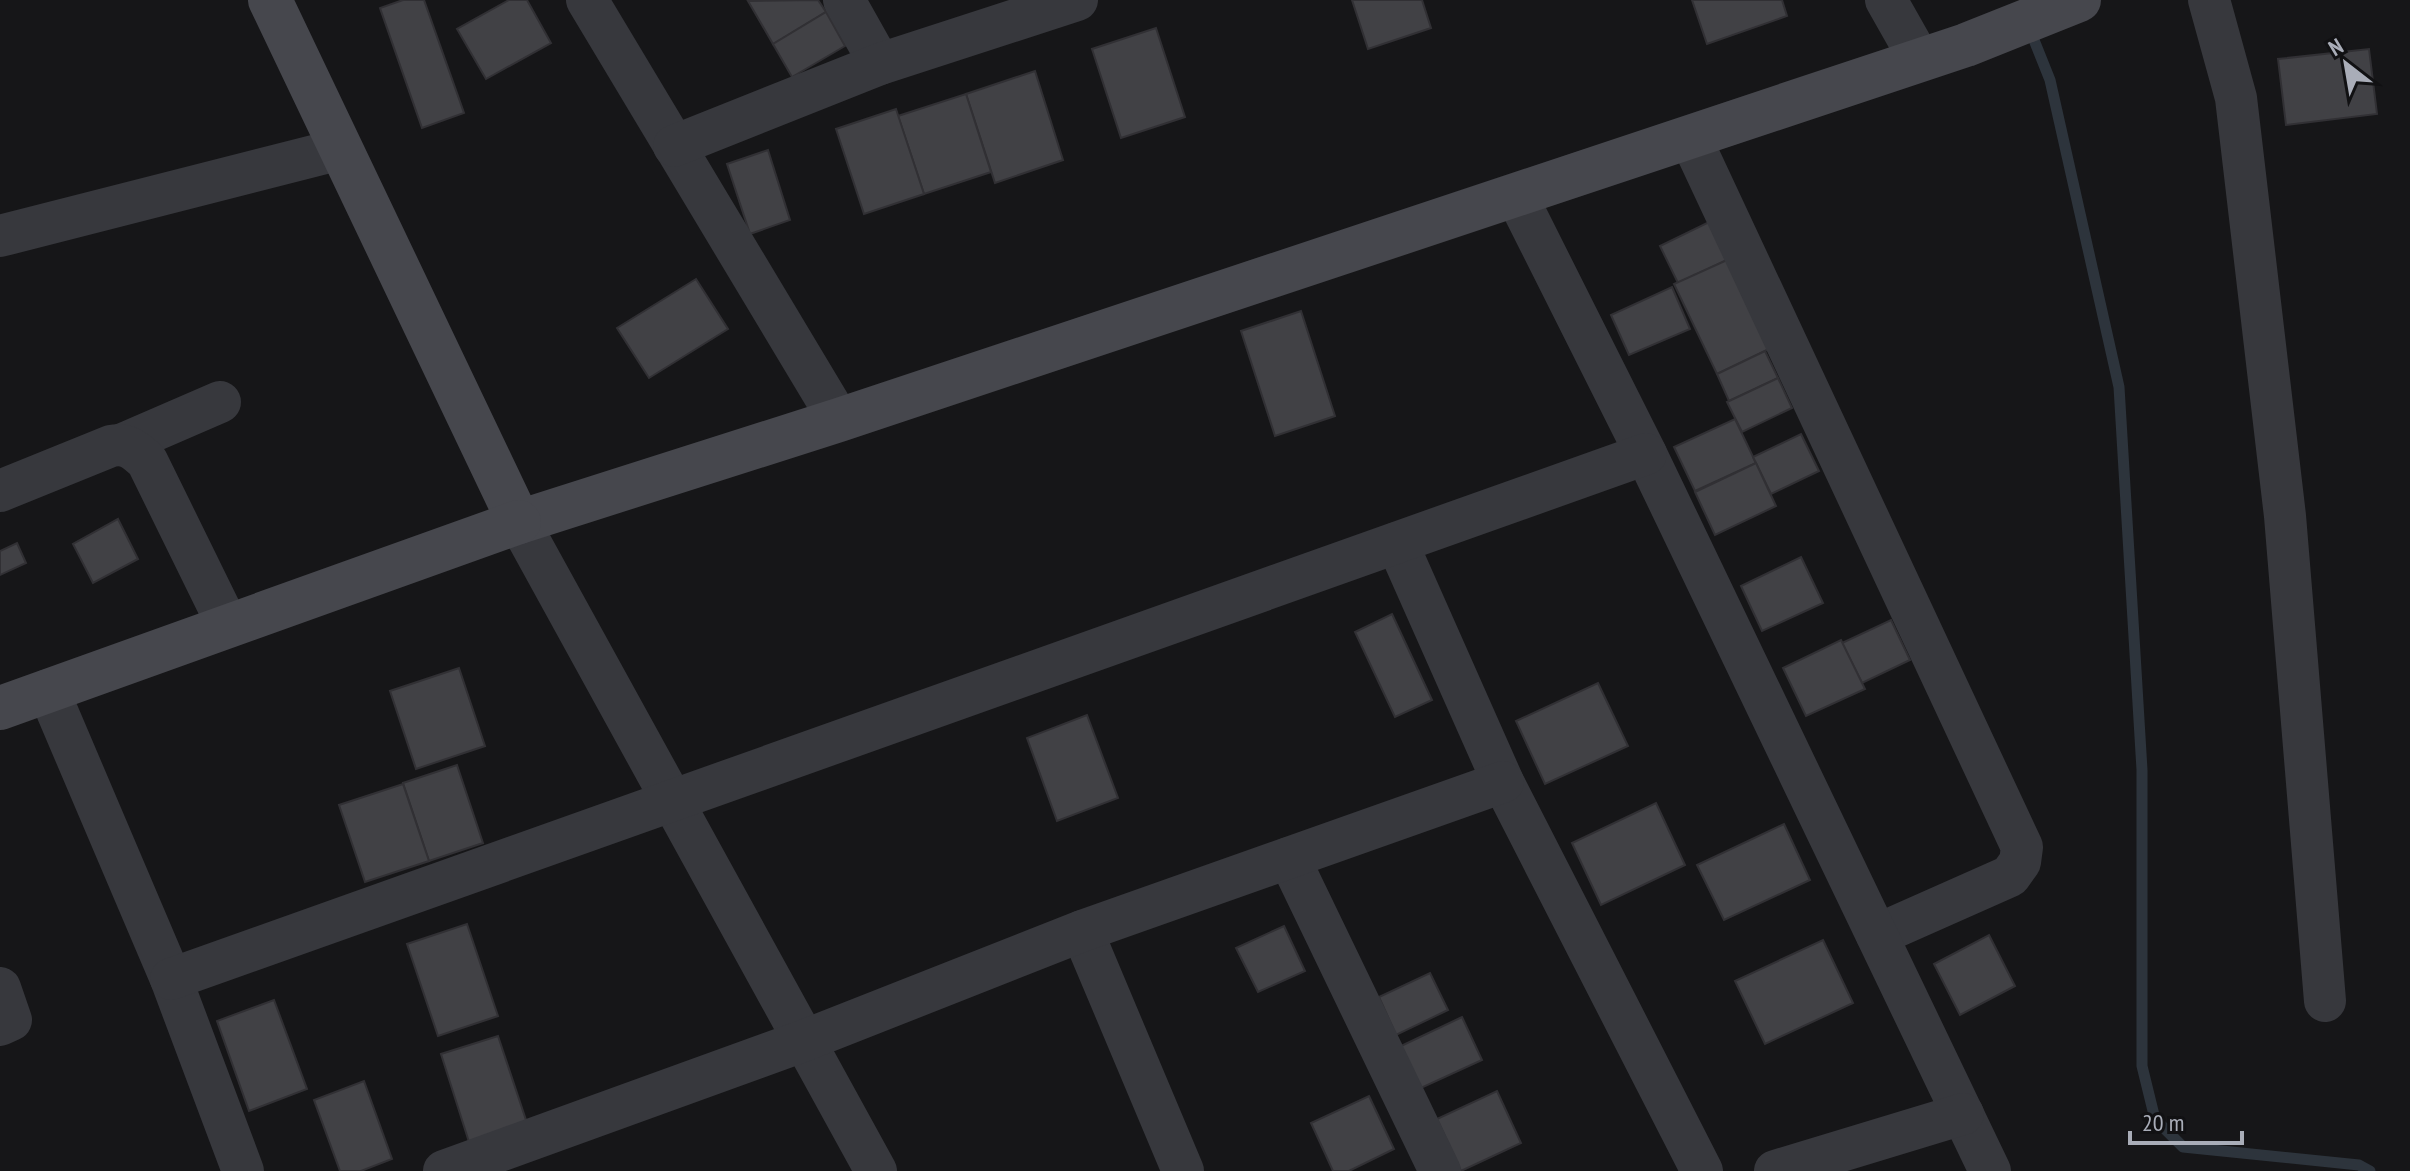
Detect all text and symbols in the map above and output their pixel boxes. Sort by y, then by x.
north arrow [2306,24,2386,104]
text: N [2323,32,2348,62]
scale bar [2130,1095,2242,1145]
text: 20 m [2142,1107,2184,1138]

